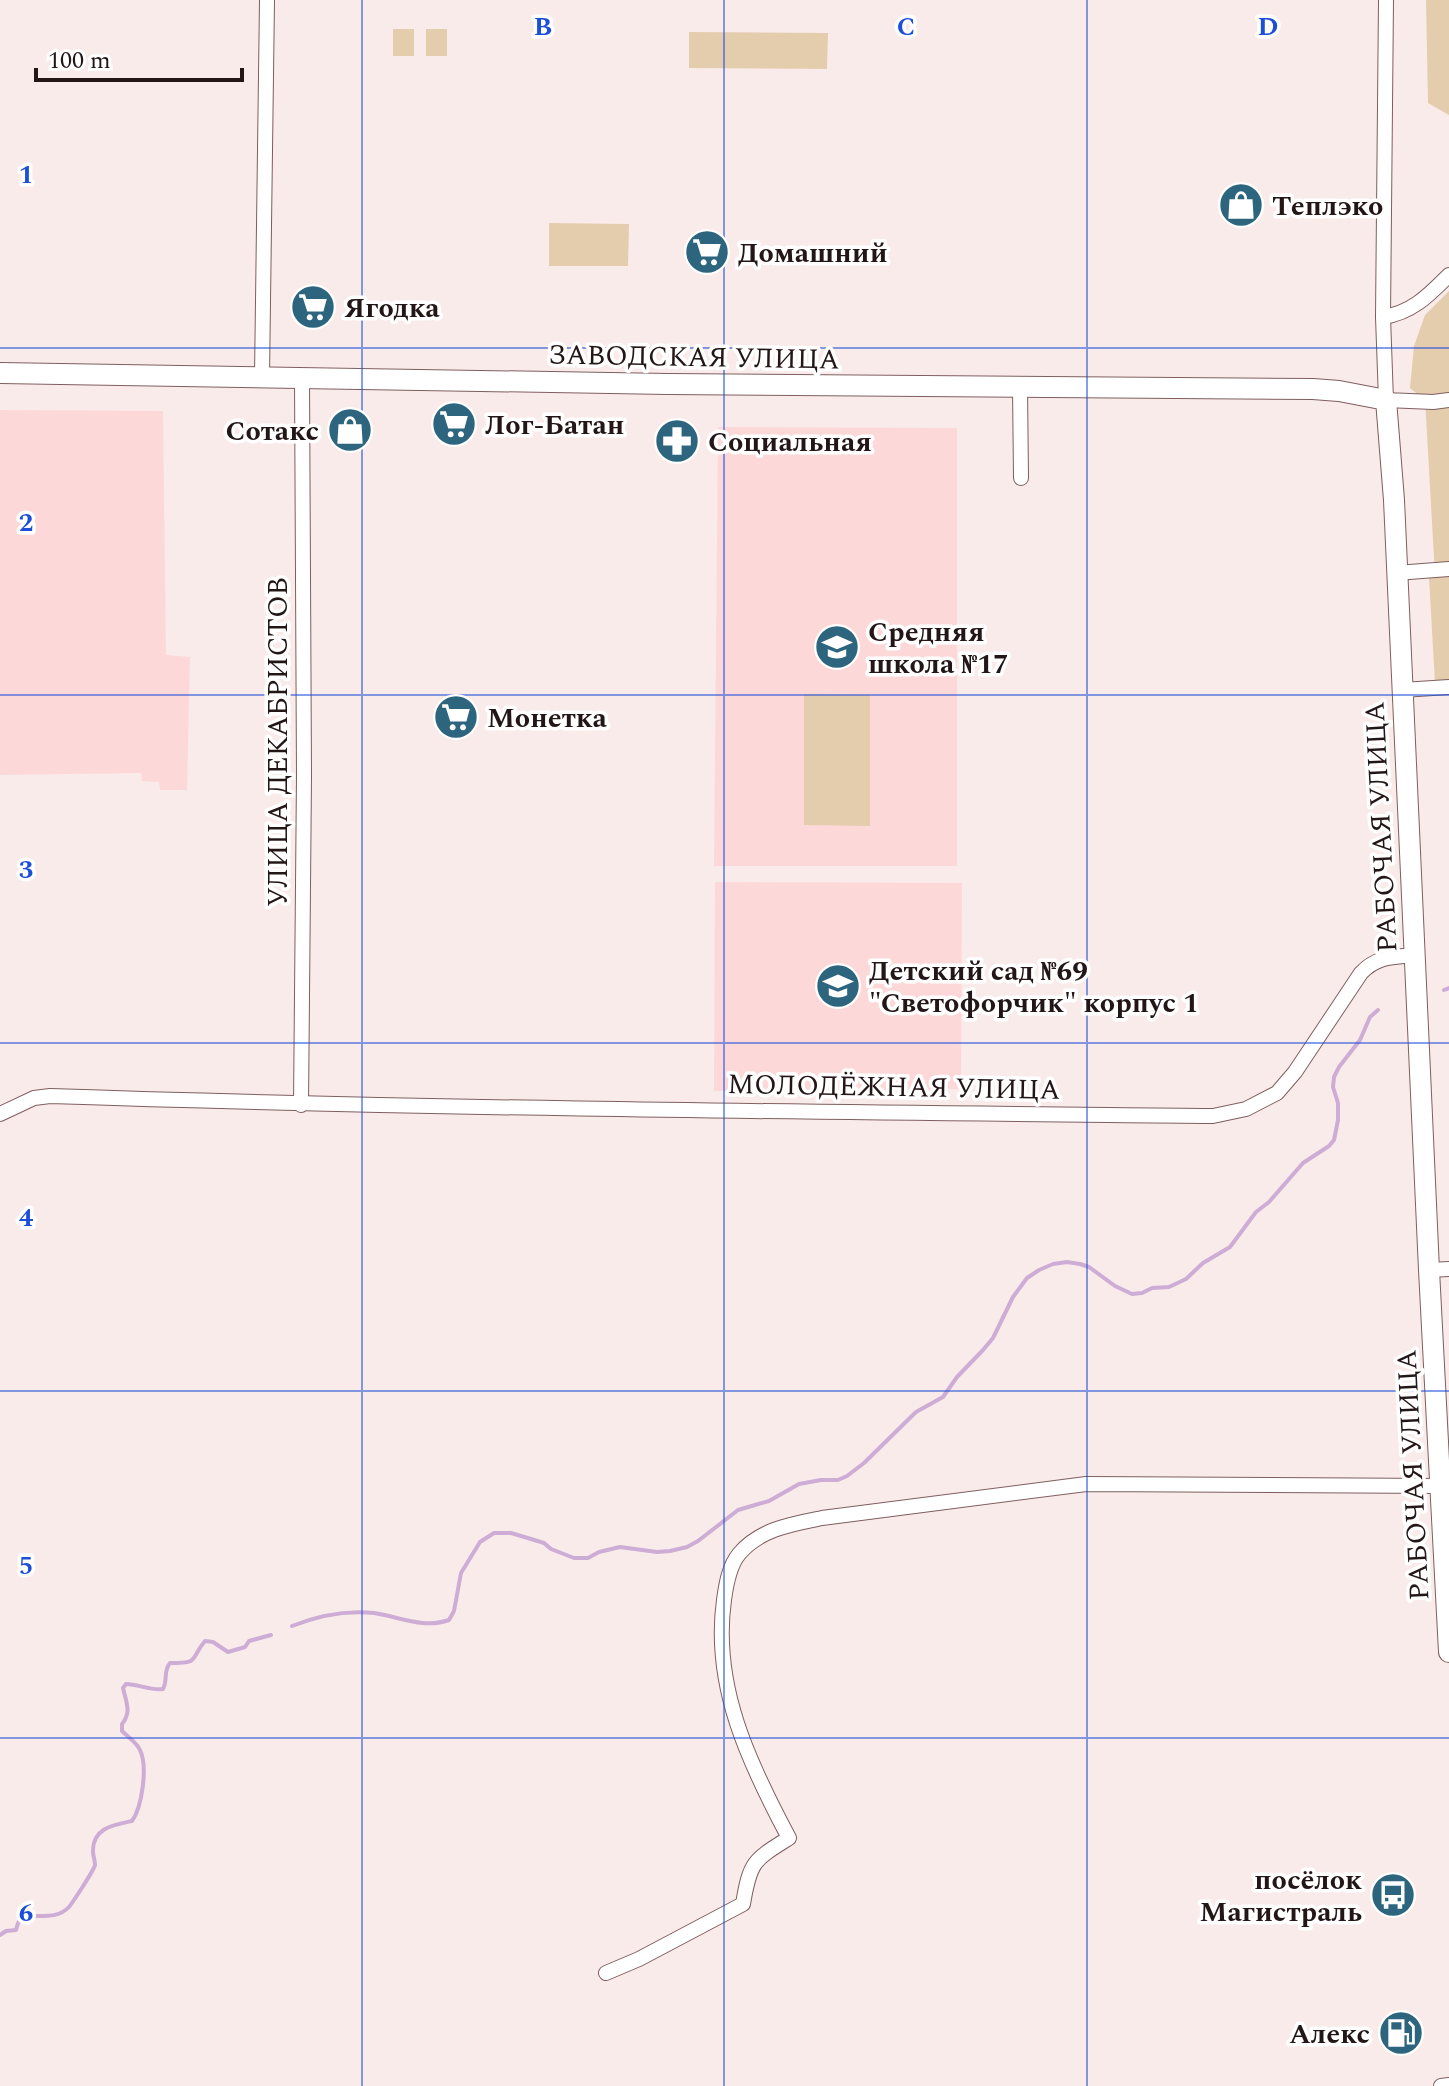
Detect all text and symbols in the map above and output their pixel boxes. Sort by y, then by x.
text: B [534,7,552,47]
text: C [897,7,915,47]
text: D [1258,7,1278,47]
scale bar [36,32,242,82]
text: 100 m [48,43,111,79]
text: 1 [19,155,33,195]
shop icon: Теплэко [1217,181,1265,229]
place label: Теплэко [1272,185,1383,228]
supermarket icon: Домашний [683,228,731,276]
place label: Домашний [738,232,888,275]
supermarket icon: Ягодка [289,283,337,331]
place label: Ягодка [344,287,440,330]
street label: ЗАВОДСКАЯ УЛИЦА [548,333,840,382]
supermarket icon: Лог-Батан [430,400,478,448]
place label: Лог-Батан [485,404,624,447]
shop icon: Сотакс [326,406,374,454]
place label: Сотакс [225,410,319,453]
pharmacy icon: Социальная [653,417,701,465]
place label: Социальная [708,421,872,464]
text: 2 [19,503,33,543]
street label: УЛИЦА ДЕКАБРИСТОВ [257,577,300,907]
place label: Средняя школа №17 [868,611,1009,686]
school or university icon: Средняя школа №17 [813,623,861,671]
supermarket icon: Монетка [432,693,480,741]
place label: Монетка [487,697,607,740]
street label: РАБОЧАЯ УЛИЦА [1353,700,1410,953]
text: 3 [19,850,33,890]
place label: Детский сад №69 "Светофорчик" корпус 1 [869,950,1199,1025]
school or university icon: Детский сад №69 "Светофорчик" корпус 1 [814,962,862,1010]
street label: МОЛОДЁЖНАЯ УЛИЦА [727,1063,1061,1112]
text: 4 [19,1198,34,1238]
street label: РАБОЧАЯ УЛИЦА [1385,1348,1442,1601]
text: 5 [19,1546,33,1586]
place label: посёлок Магистраль [1200,1859,1362,1934]
bus stop icon: посёлок Магистраль [1369,1871,1417,1919]
text: 6 [19,1893,33,1933]
fuel station icon: Алекс [1377,2009,1425,2057]
place label: Алекс [1289,2013,1370,2056]

